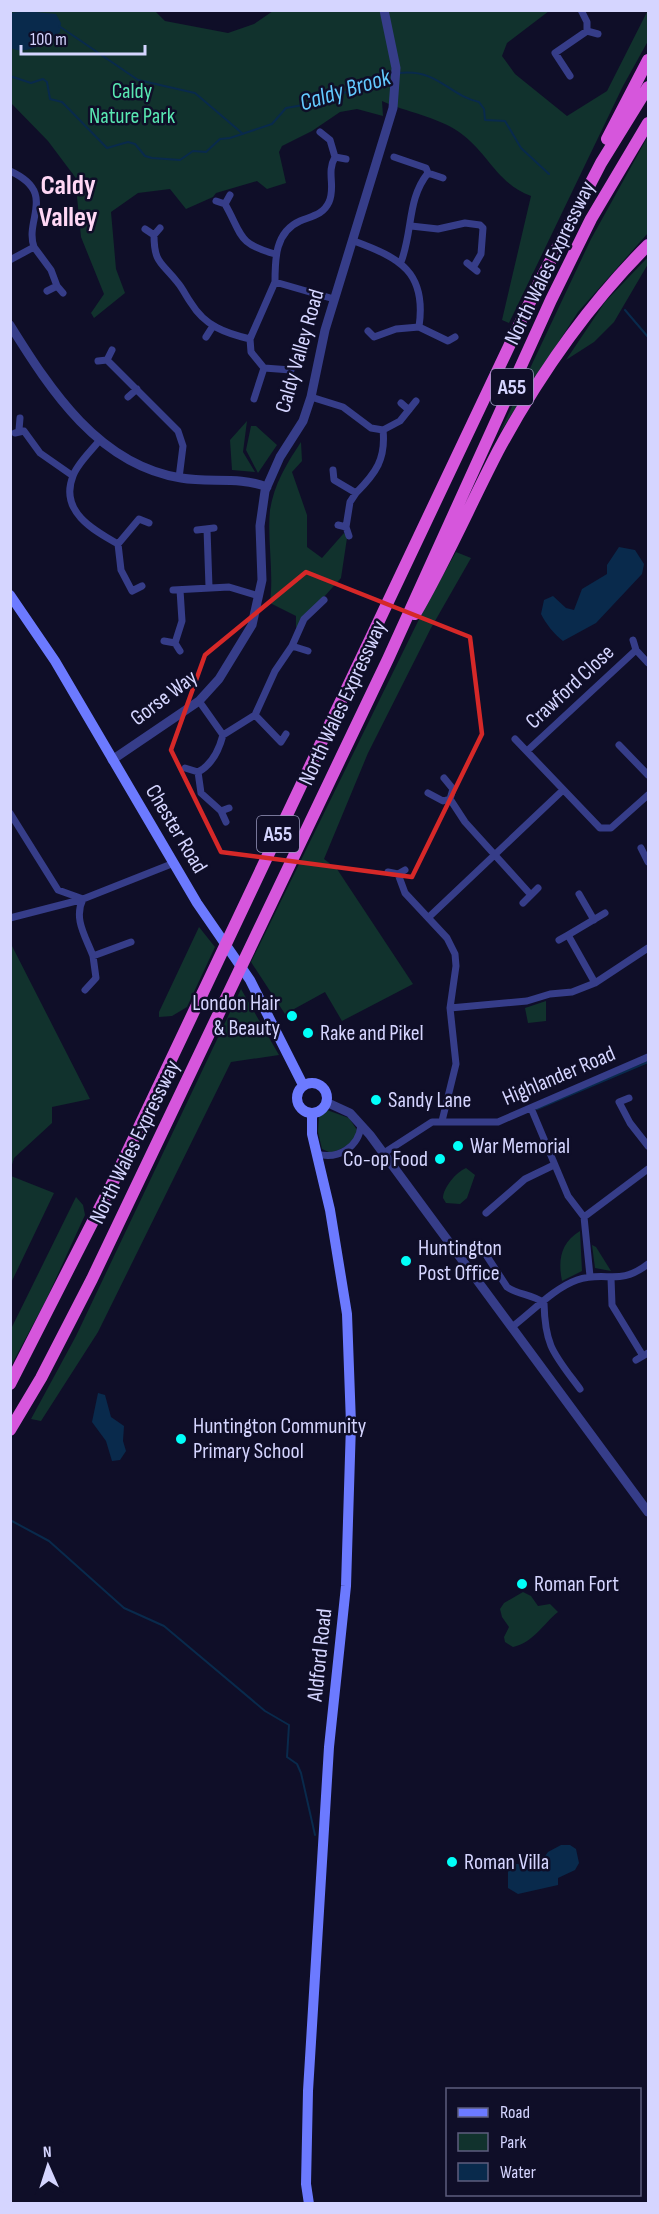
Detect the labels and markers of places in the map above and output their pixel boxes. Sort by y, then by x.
place label: London Hair & Beauty [192,990,281,1042]
marker: London Hair & Beauty [285,1009,299,1023]
place label: Rake and Pikel [320,1020,424,1047]
marker: Rake and Pikel [301,1026,315,1040]
place label: Sandy Lane [388,1087,471,1114]
marker: Sandy Lane [369,1093,383,1107]
place label: War Memorial [470,1133,570,1160]
marker: War Memorial [451,1139,465,1153]
place label: Co-op Food [343,1146,428,1173]
marker: Co-op Food [433,1152,447,1166]
place label: Huntington Post Office [418,1235,502,1287]
marker: Huntington Post Office [399,1254,413,1268]
place label: Huntington Community Primary School [193,1413,367,1465]
marker: Huntington Community Primary School [174,1432,188,1446]
place label: Roman Fort [534,1571,619,1598]
marker: Roman Fort [515,1577,529,1591]
place label: Roman Villa [464,1849,549,1876]
marker: Roman Villa [445,1855,459,1869]

